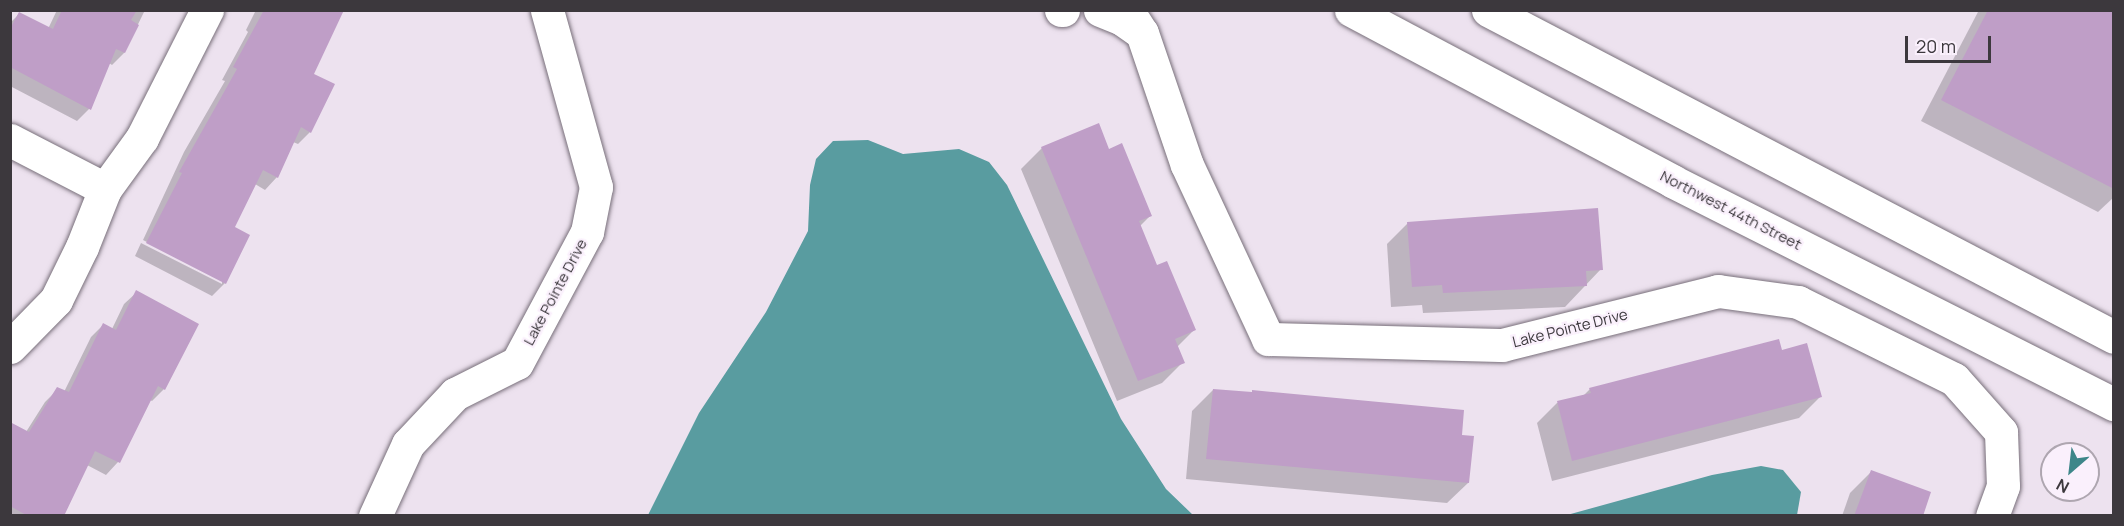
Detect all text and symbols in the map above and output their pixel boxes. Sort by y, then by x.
scale bar [1908,24,1994,62]
text: 20 m [1916,34,1956,58]
street label: Northwest 44th Street [1657,167,1805,253]
street label: Lake Pointe Drive [519,236,591,348]
street label: Lake Pointe Drive [1511,305,1629,351]
north arrow [2040,442,2100,502]
text: N [2052,474,2073,499]

